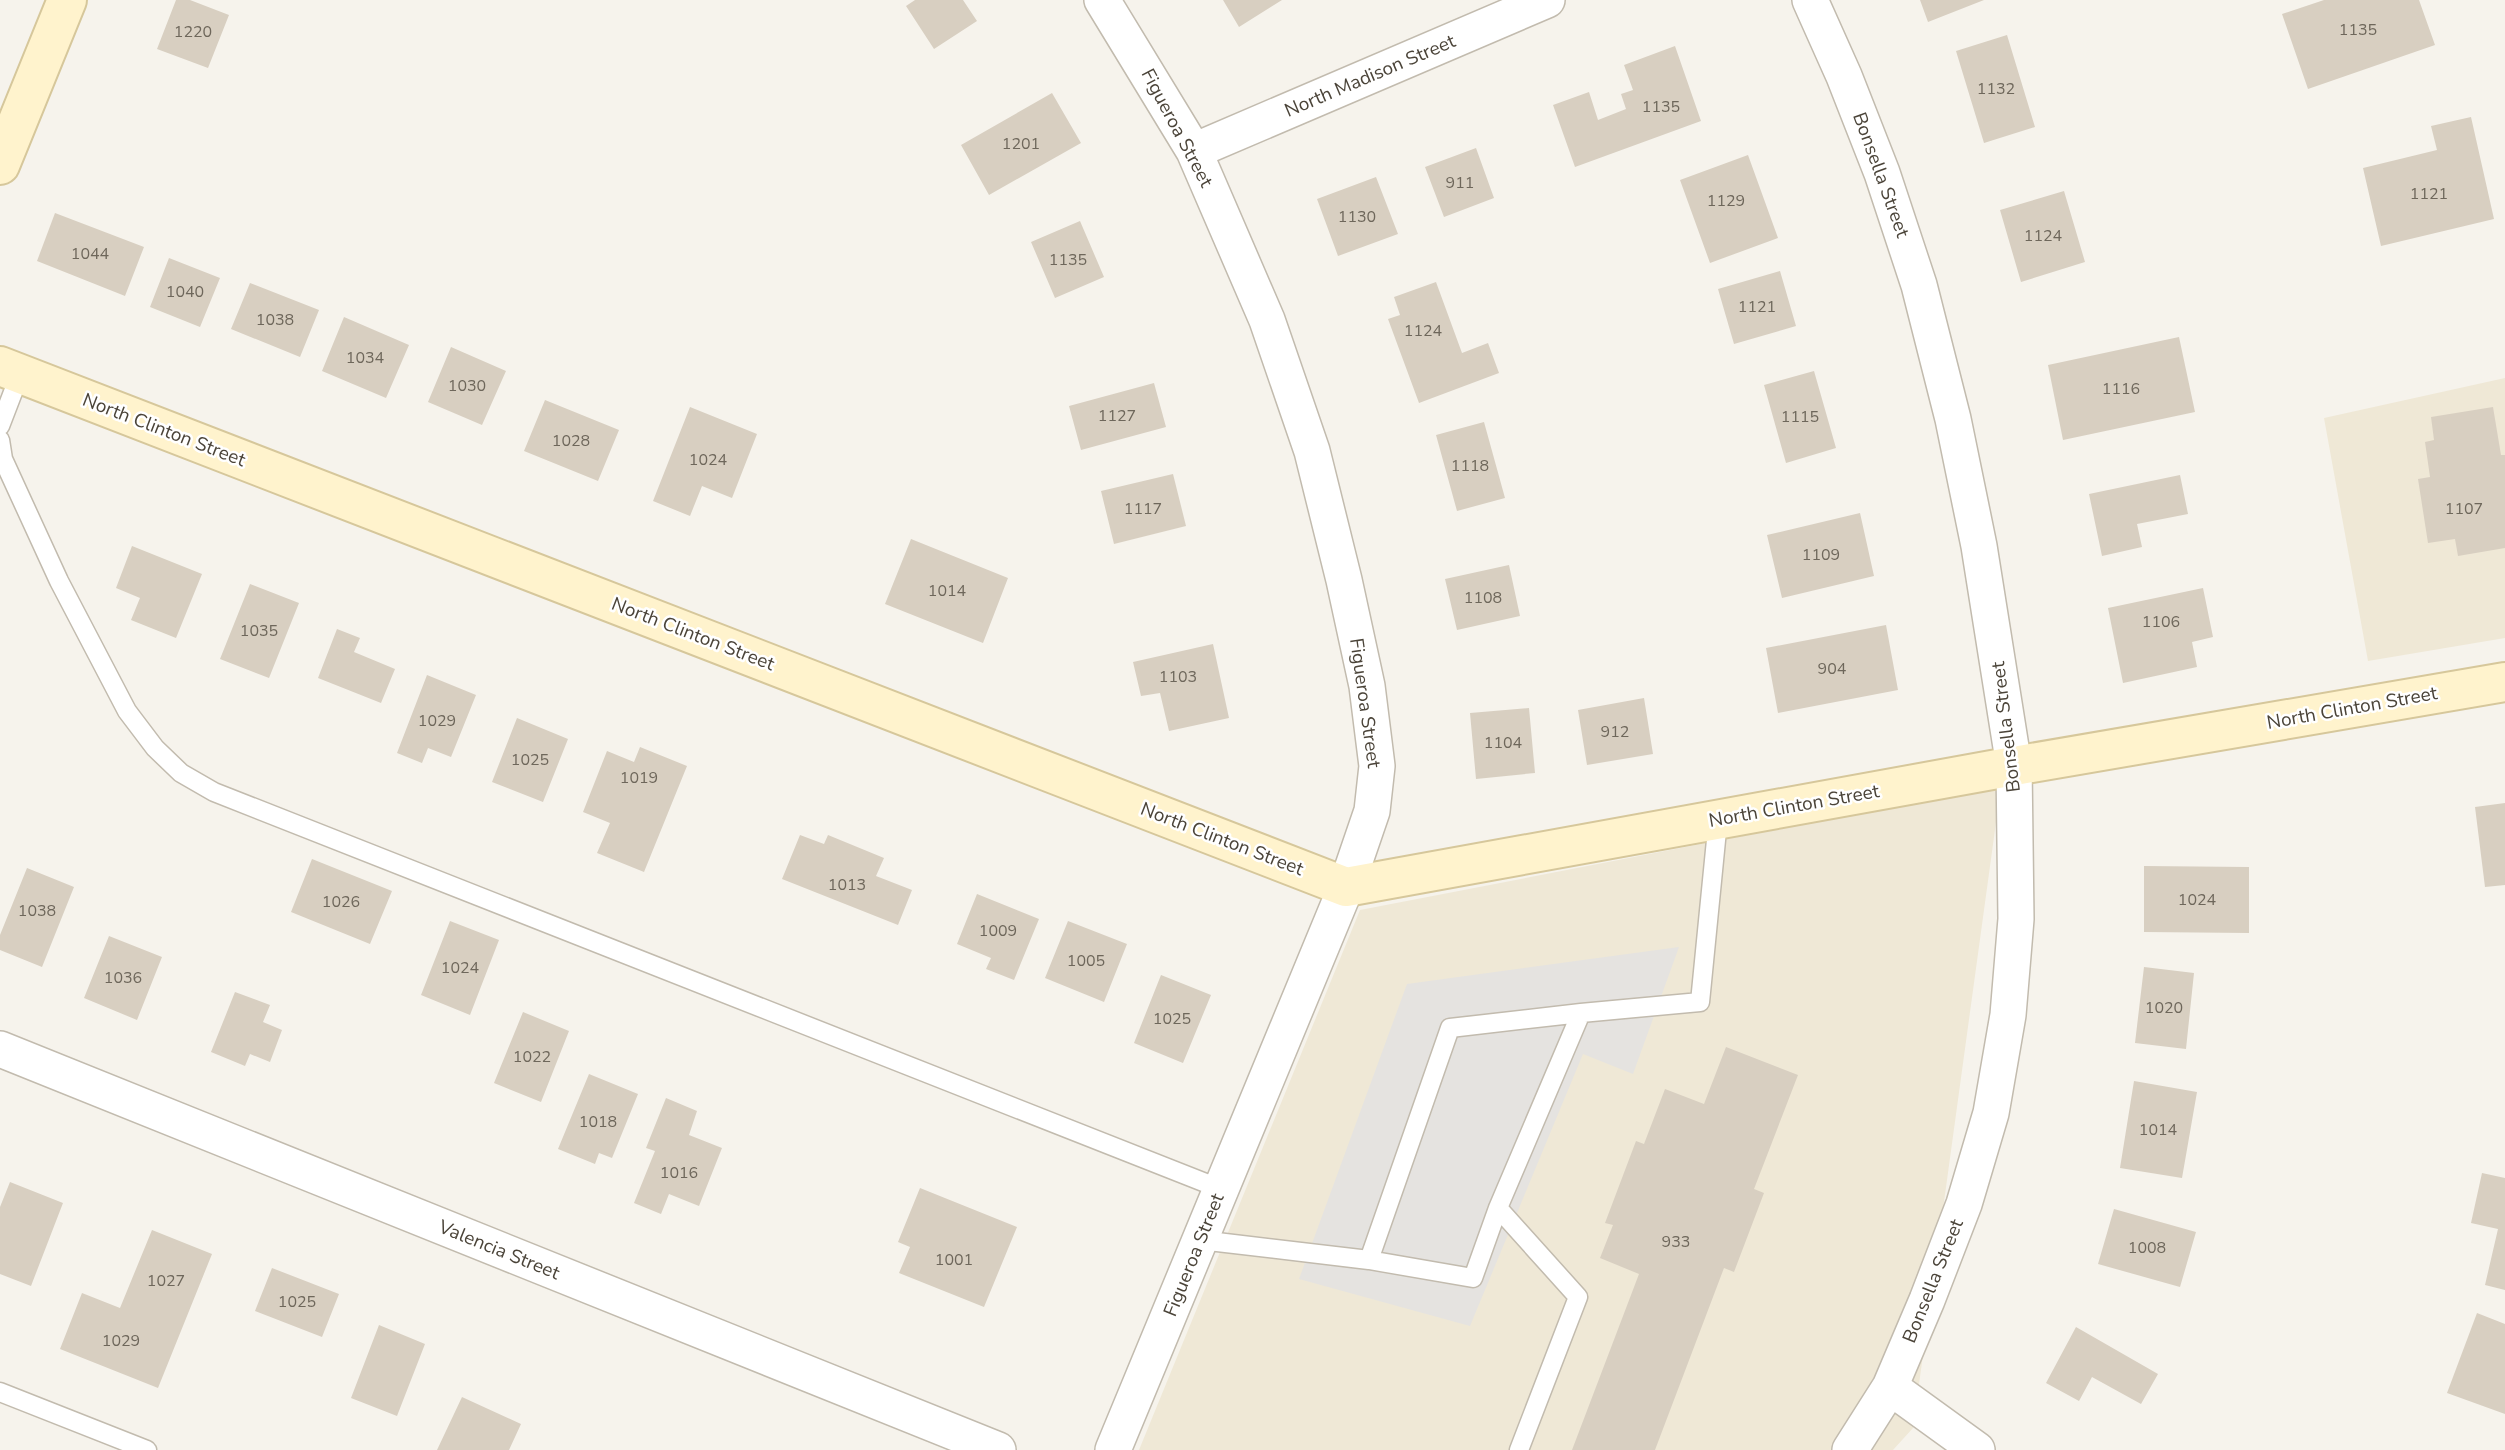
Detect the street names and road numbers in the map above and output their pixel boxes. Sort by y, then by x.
street label: North Madison Street [1281,28,1460,124]
street label: Figueroa Street [1135,64,1219,192]
street label: Bonsella Street [1846,109,1916,242]
street label: North Clinton Street [79,387,250,473]
street label: North Clinton Street [608,591,779,677]
street label: Figueroa Street [1343,636,1387,770]
street label: Bonsella Street [1985,660,2027,794]
street label: North Clinton Street [2265,680,2440,736]
street label: North Clinton Street [1707,778,1882,834]
street label: North Clinton Street [1137,796,1308,882]
street label: Figueroa Street [1157,1189,1231,1320]
street label: Valencia Street [434,1214,564,1286]
street label: Bonsella Street [1896,1215,1970,1347]

